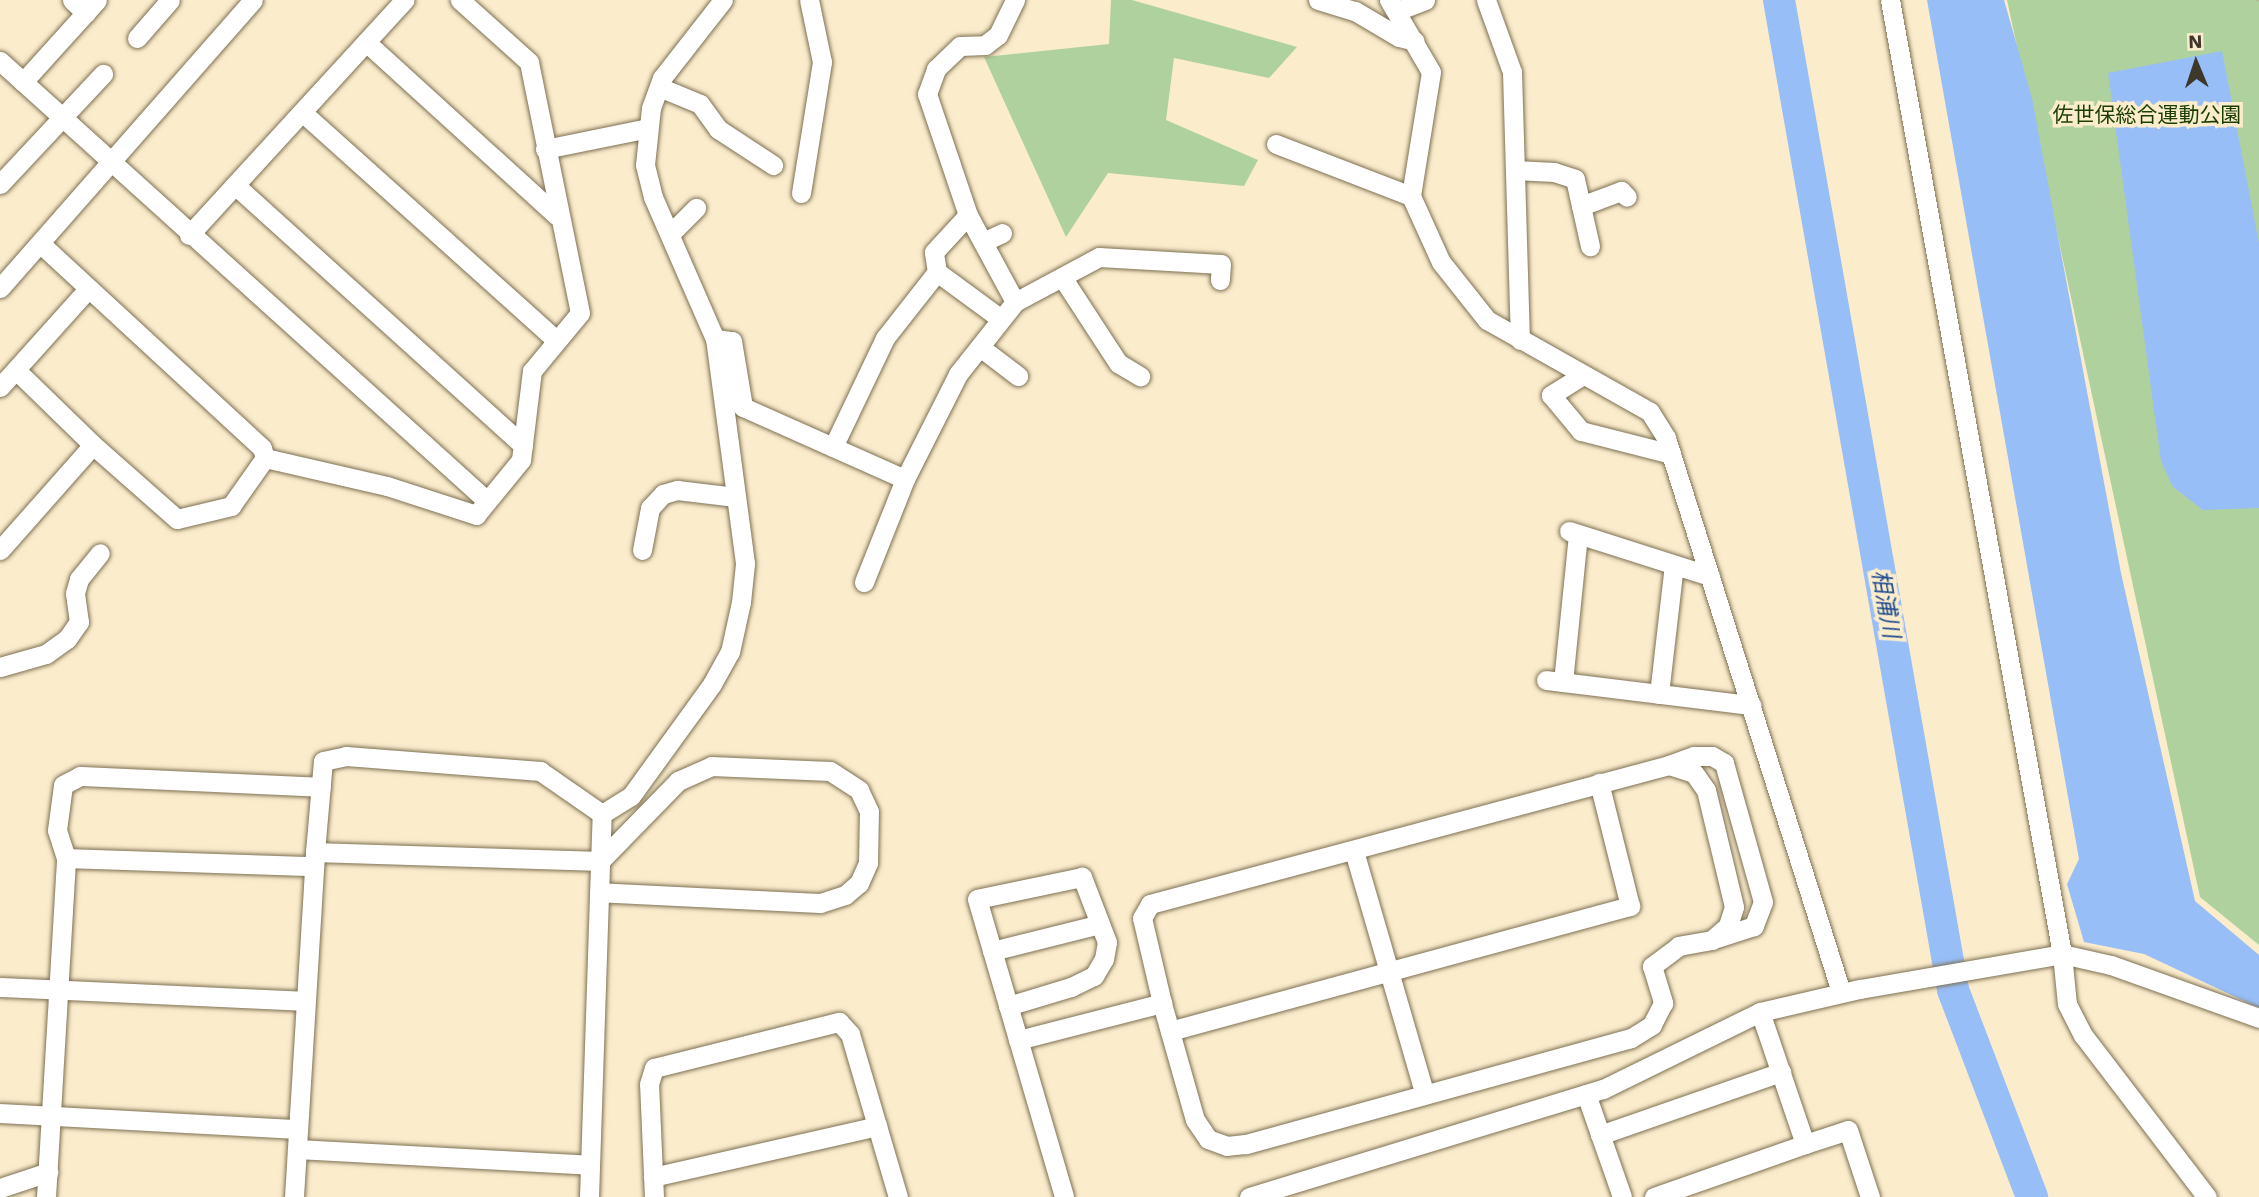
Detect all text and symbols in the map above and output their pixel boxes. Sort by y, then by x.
north arrow [2161,28,2231,98]
text: N [2188,30,2203,53]
park label: 佐世保総合運動公園 [2053,102,2241,128]
water label: 相浦川 [1865,568,1905,640]

